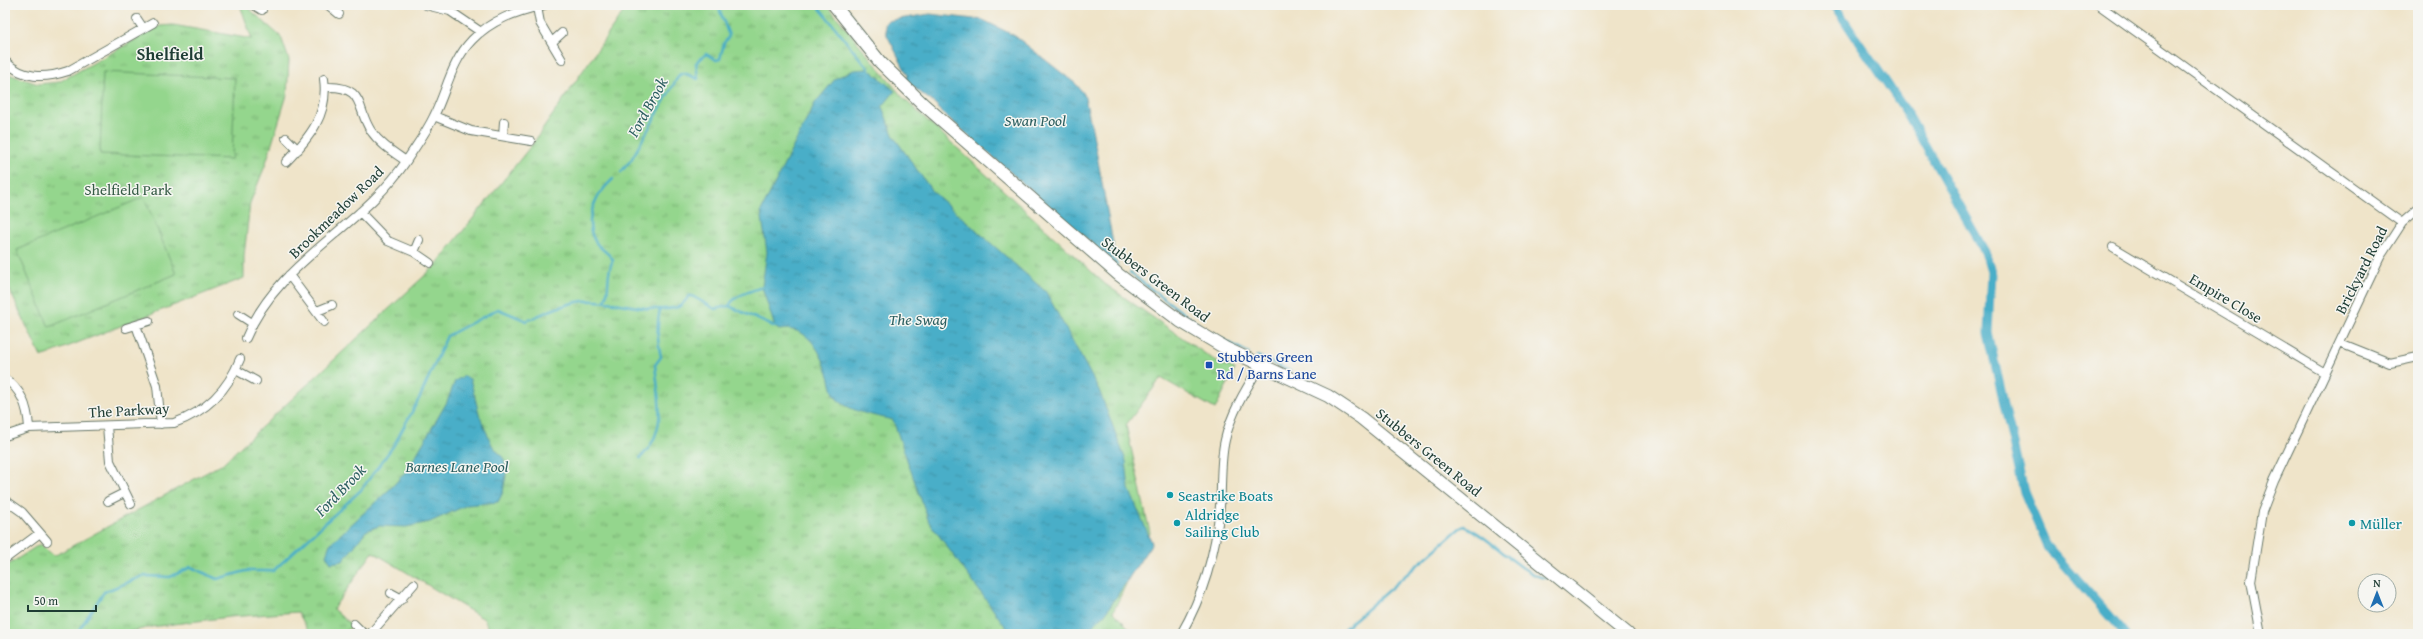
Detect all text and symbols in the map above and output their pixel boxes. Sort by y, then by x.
district label: Shelfield [136,41,204,66]
water label: Ford Brook [620,72,674,142]
water label: Swan Pool [1004,108,1066,132]
street label: Brookmeadow Road [284,161,388,263]
park label: Shelfield Park [84,179,172,200]
street label: Brickyard Road [2330,222,2392,318]
street label: Stubbers Green Road [1097,231,1215,327]
street label: Empire Close [2186,268,2266,328]
water label: The Swag [889,307,948,331]
place label: Stubbers Green Rd / Barns Lane [1217,346,1317,384]
marker: Stubbers Green Rd / Barns Lane [1204,360,1214,370]
street label: The Parkway [88,397,171,423]
street label: Stubbers Green Road [1372,403,1486,501]
water label: Barnes Lane Pool [405,454,509,478]
water label: Ford Brook [308,458,372,522]
place label: Seastrike Boats [1178,485,1273,506]
marker: Seastrike Boats [1165,490,1175,500]
place label: Aldridge Sailing Club [1185,504,1260,542]
place label: Müller [2360,513,2402,534]
marker: Aldridge Sailing Club [1172,518,1182,528]
marker: Müller [2347,518,2357,528]
north arrow [2357,573,2397,613]
text: N [2373,575,2381,591]
scale bar [28,587,96,613]
text: 50 m [34,592,58,609]

